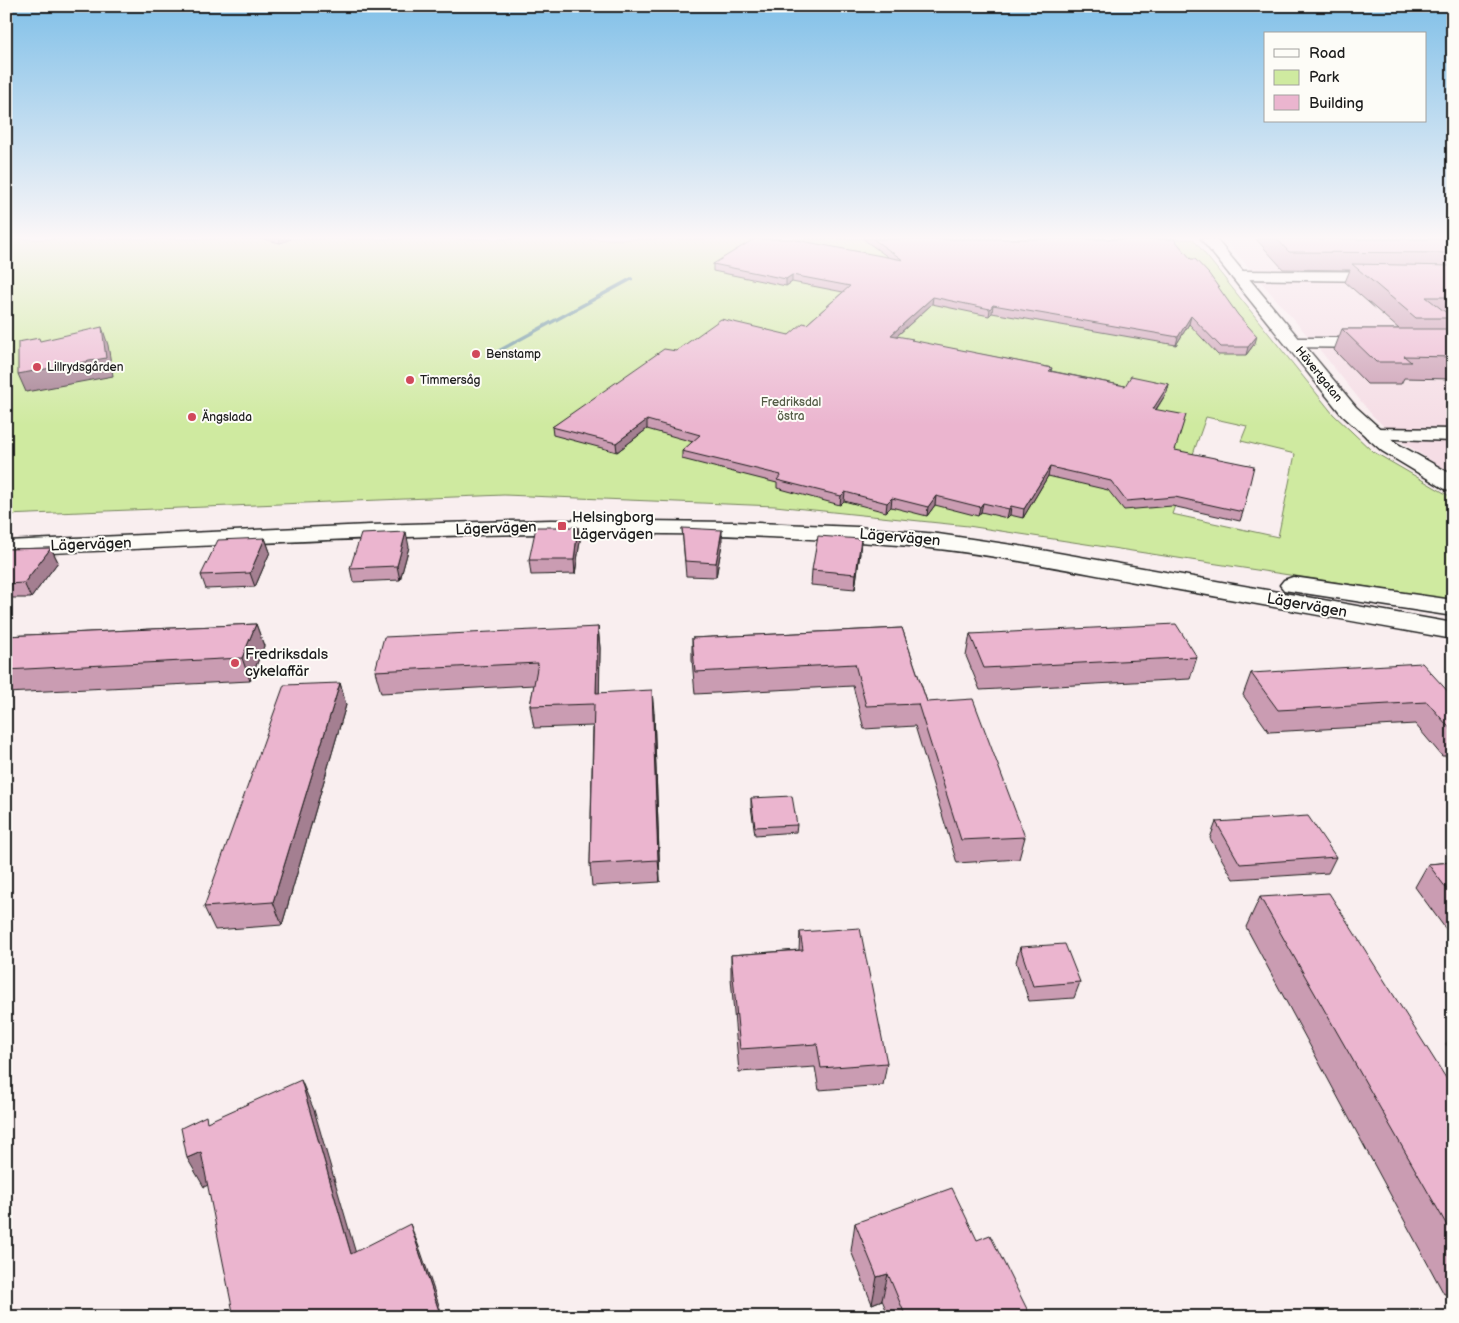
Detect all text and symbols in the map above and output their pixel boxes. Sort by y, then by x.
legend [1264,32,1426,122]
text: Road [1309,44,1345,63]
text: Park [1309,68,1340,87]
text: Building [1309,94,1364,113]
street label: Hävertgatan [1292,344,1346,405]
place label: Benstamp [486,347,541,362]
marker: Benstamp [470,348,482,360]
place label: Lillrydsgården [47,360,124,375]
marker: Lillrydsgården [31,361,43,373]
place label: Timmersåg [420,373,481,388]
marker: Timmersåg [404,374,416,386]
park label: Fredriksdal östra [761,395,821,424]
place label: Ängslada [202,409,252,425]
marker: Ängslada [186,411,198,423]
place label: Helsingborg Lägervägen [572,508,654,544]
street label: Lägervägen [455,518,537,539]
marker: Helsingborg Lägervägen [556,520,568,532]
street label: Lägervägen [859,524,941,551]
street label: Lägervägen [50,534,132,555]
street label: Lägervägen [1265,589,1349,622]
place label: Fredriksdals cykelaffär [245,645,329,681]
marker: Fredriksdals cykelaffär [229,657,241,669]

